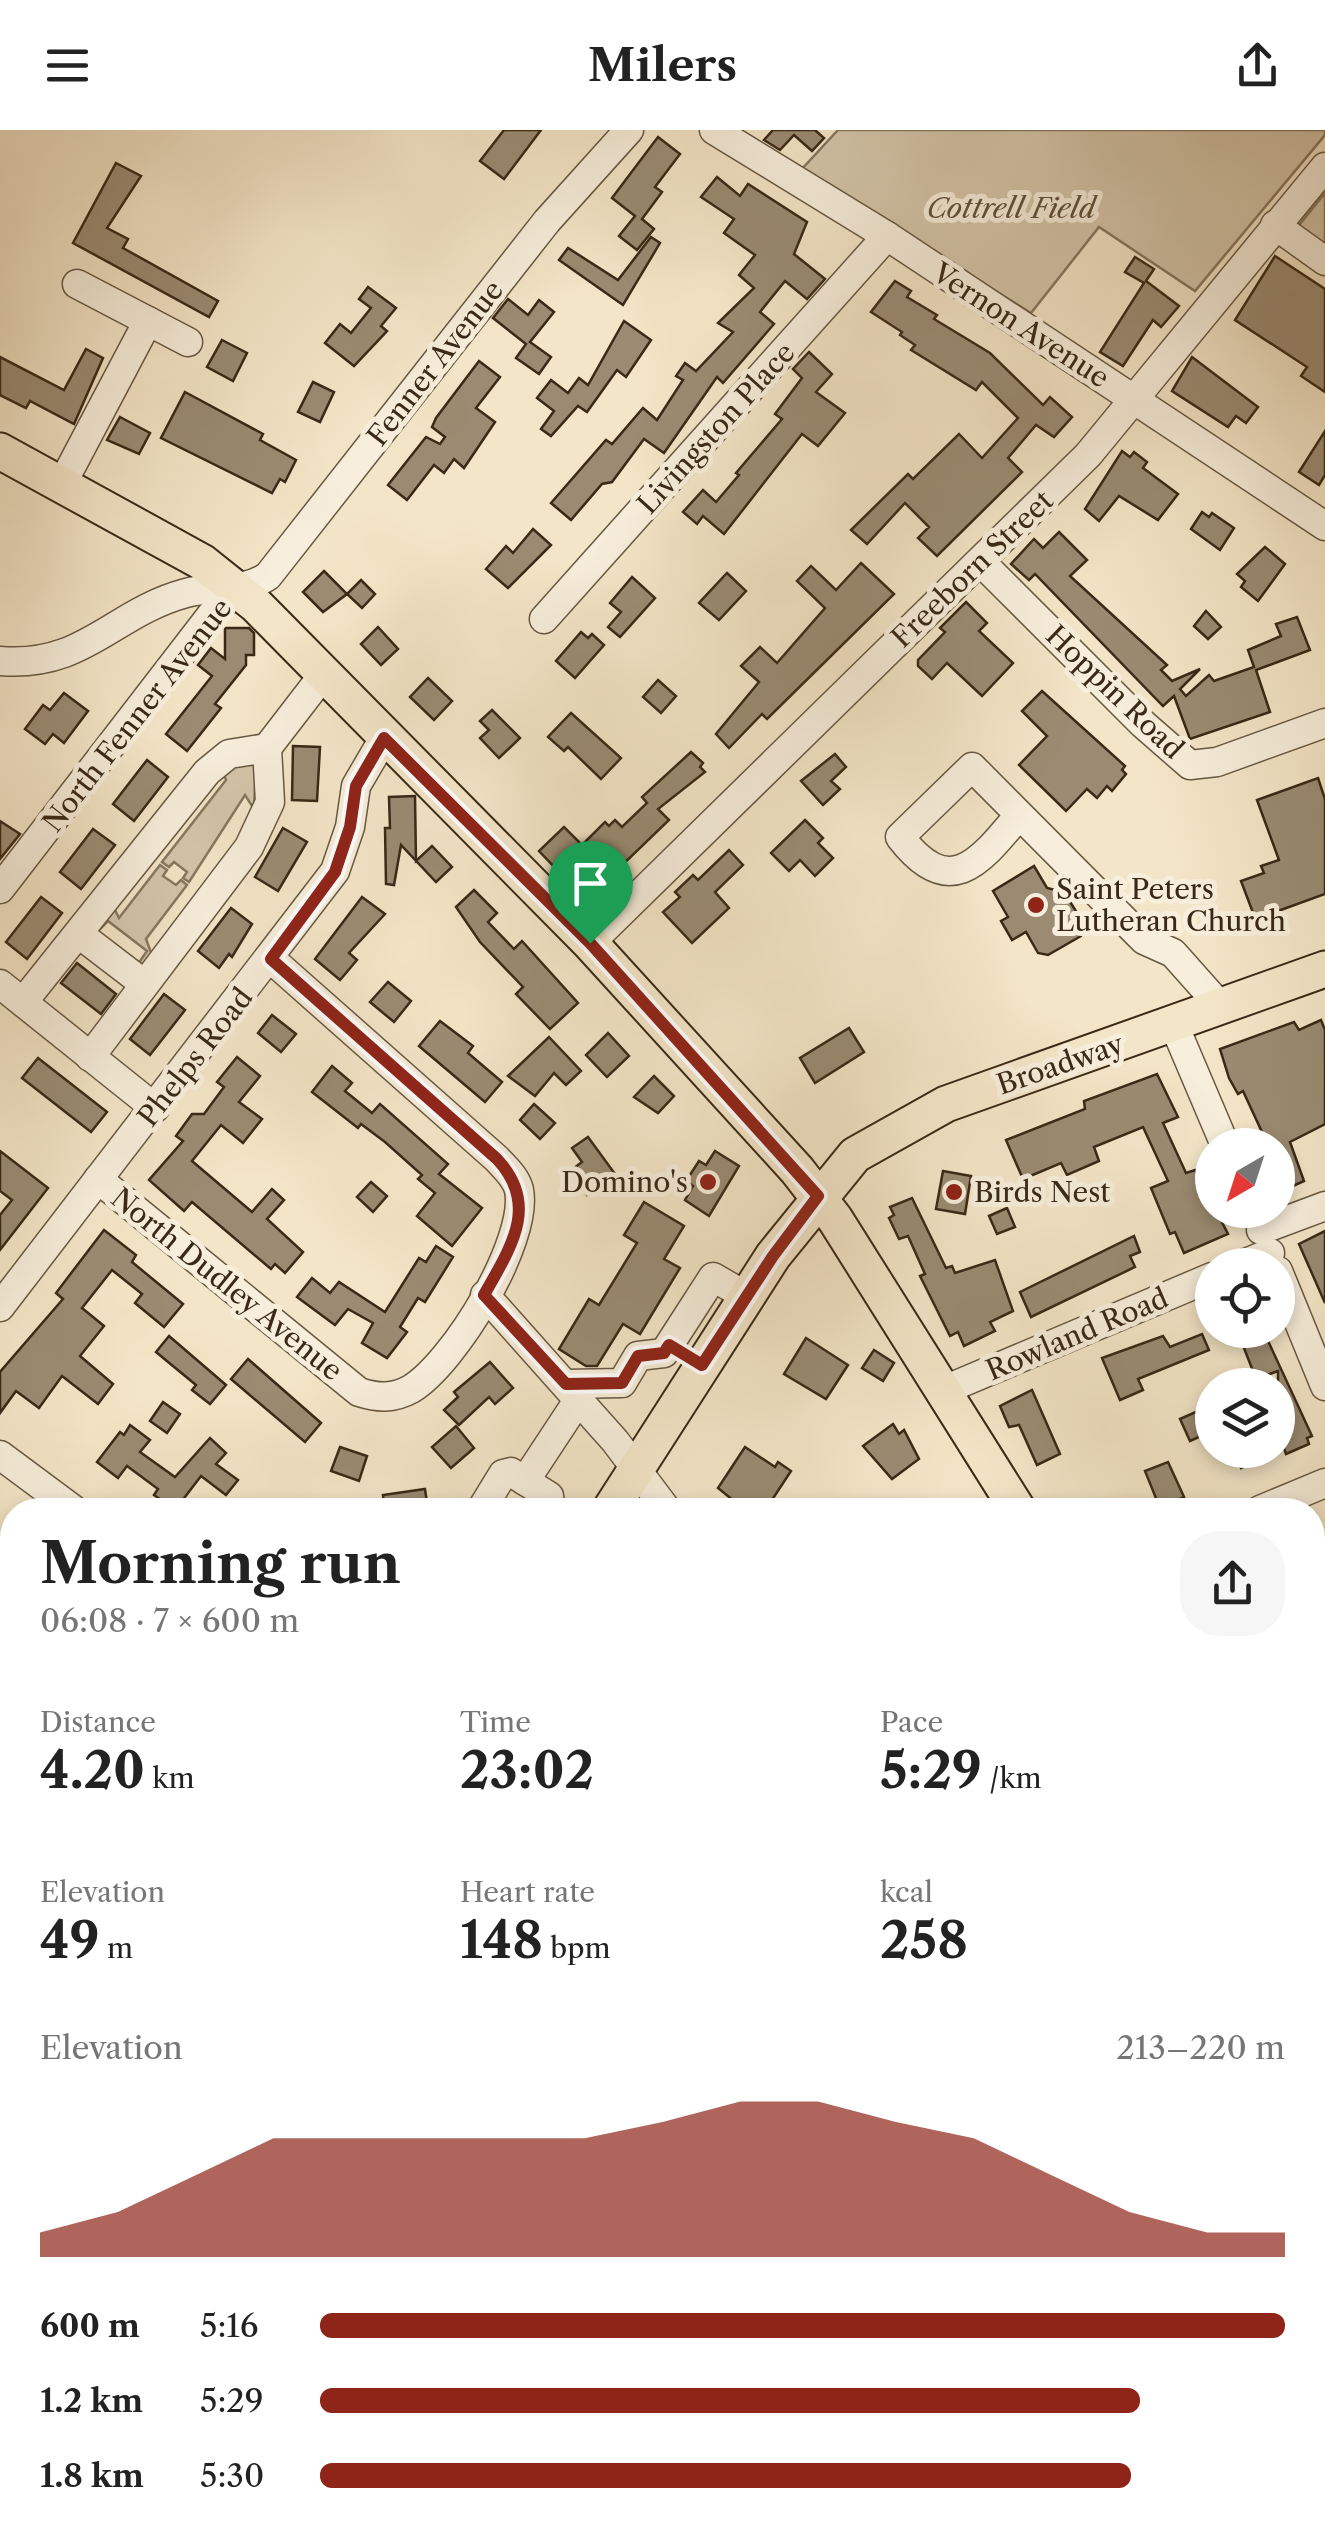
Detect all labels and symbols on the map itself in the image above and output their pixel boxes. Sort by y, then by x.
park label: Cottrell Field [927,191,1099,225]
street label: Vernon Avenue [926,255,1115,395]
street label: Fenner Avenue [360,274,510,452]
street label: Livingston Place [630,335,802,521]
street label: Freeborn Street [884,483,1060,655]
street label: North Fenner Avenue [35,592,239,838]
street label: Hoppin Road [1039,618,1191,766]
pin [548,841,633,944]
place label: Saint Peters Lutheran Church [1056,872,1286,938]
marker: Saint Peters Lutheran Church [1025,894,1047,916]
street label: Phelps Road [130,981,260,1133]
street label: Broadway [992,1026,1128,1102]
north arrow [1195,1128,1295,1228]
place label: Domino's [561,1165,688,1199]
marker: Domino's [697,1171,719,1193]
place label: Birds Nest [974,1175,1110,1209]
street label: North Dudley Avenue [105,1180,349,1388]
marker: Birds Nest [943,1181,965,1203]
street label: Rowland Road [981,1280,1173,1388]

